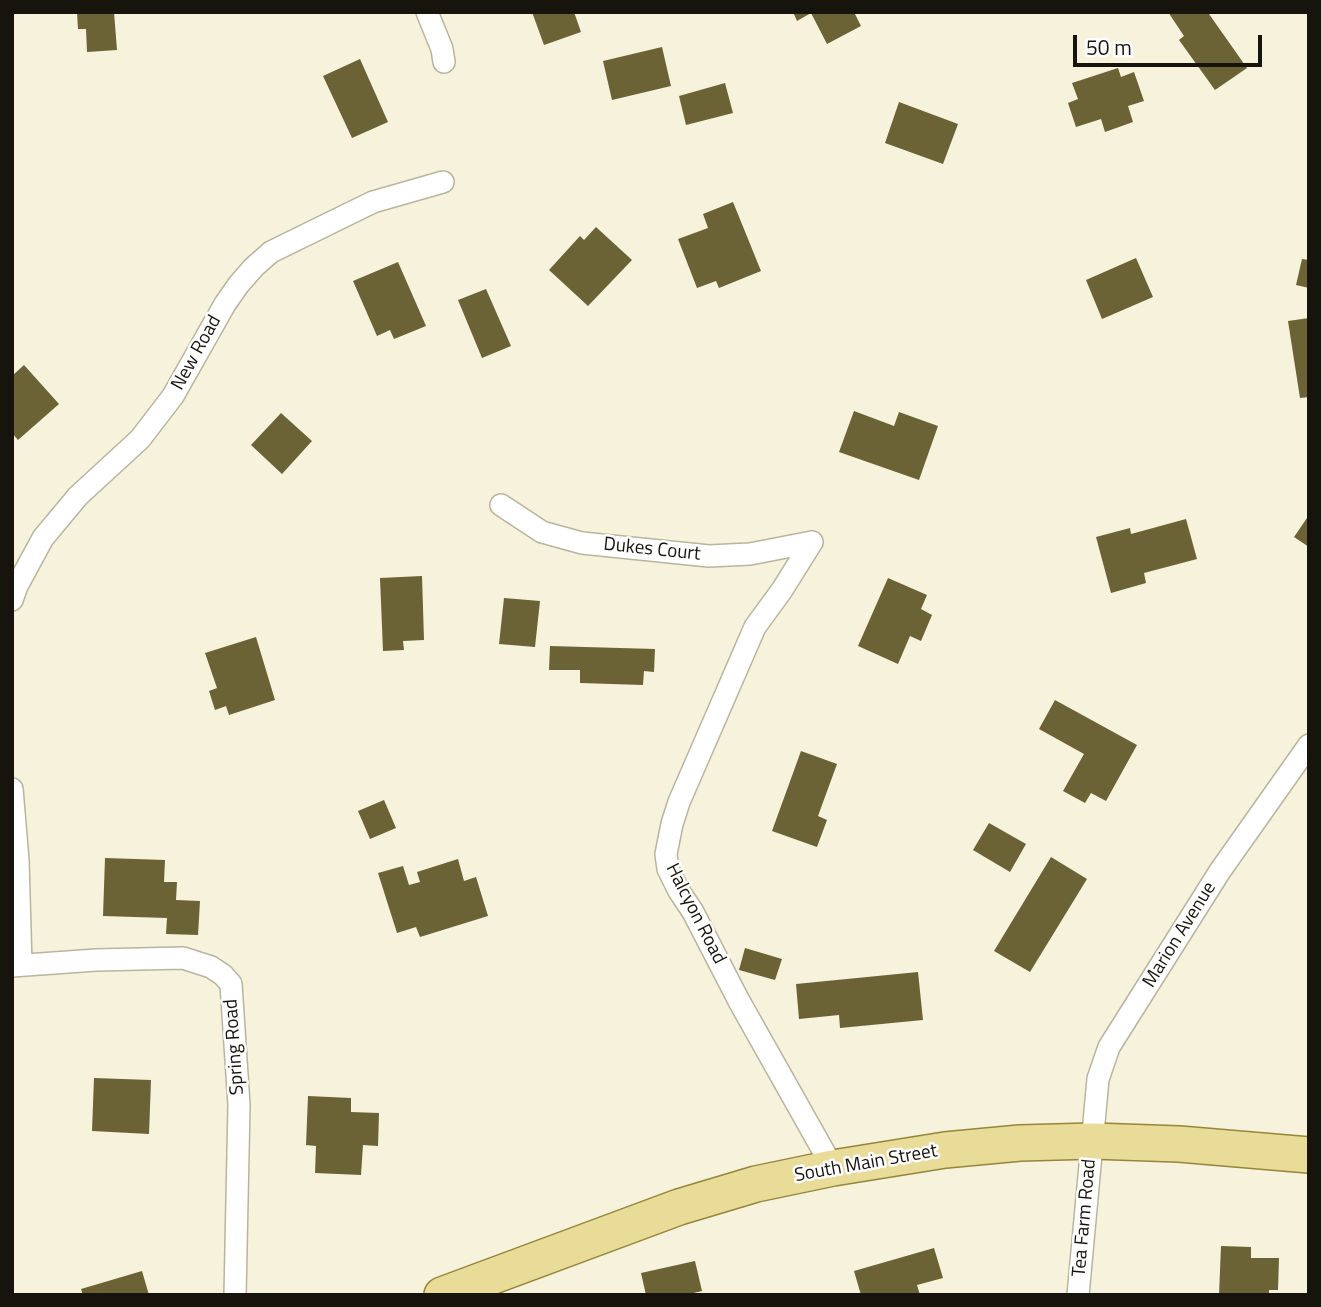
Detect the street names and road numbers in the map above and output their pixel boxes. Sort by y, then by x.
street label: New Road [167,312,227,394]
street label: Dukes Court [602,534,702,566]
street label: Halcyon Road [660,860,730,968]
street label: Marion Avenue [1139,878,1221,992]
street label: Spring Road [220,998,250,1096]
street label: South Main Street [793,1140,939,1188]
street label: Tea Farm Road [1068,1158,1102,1278]

